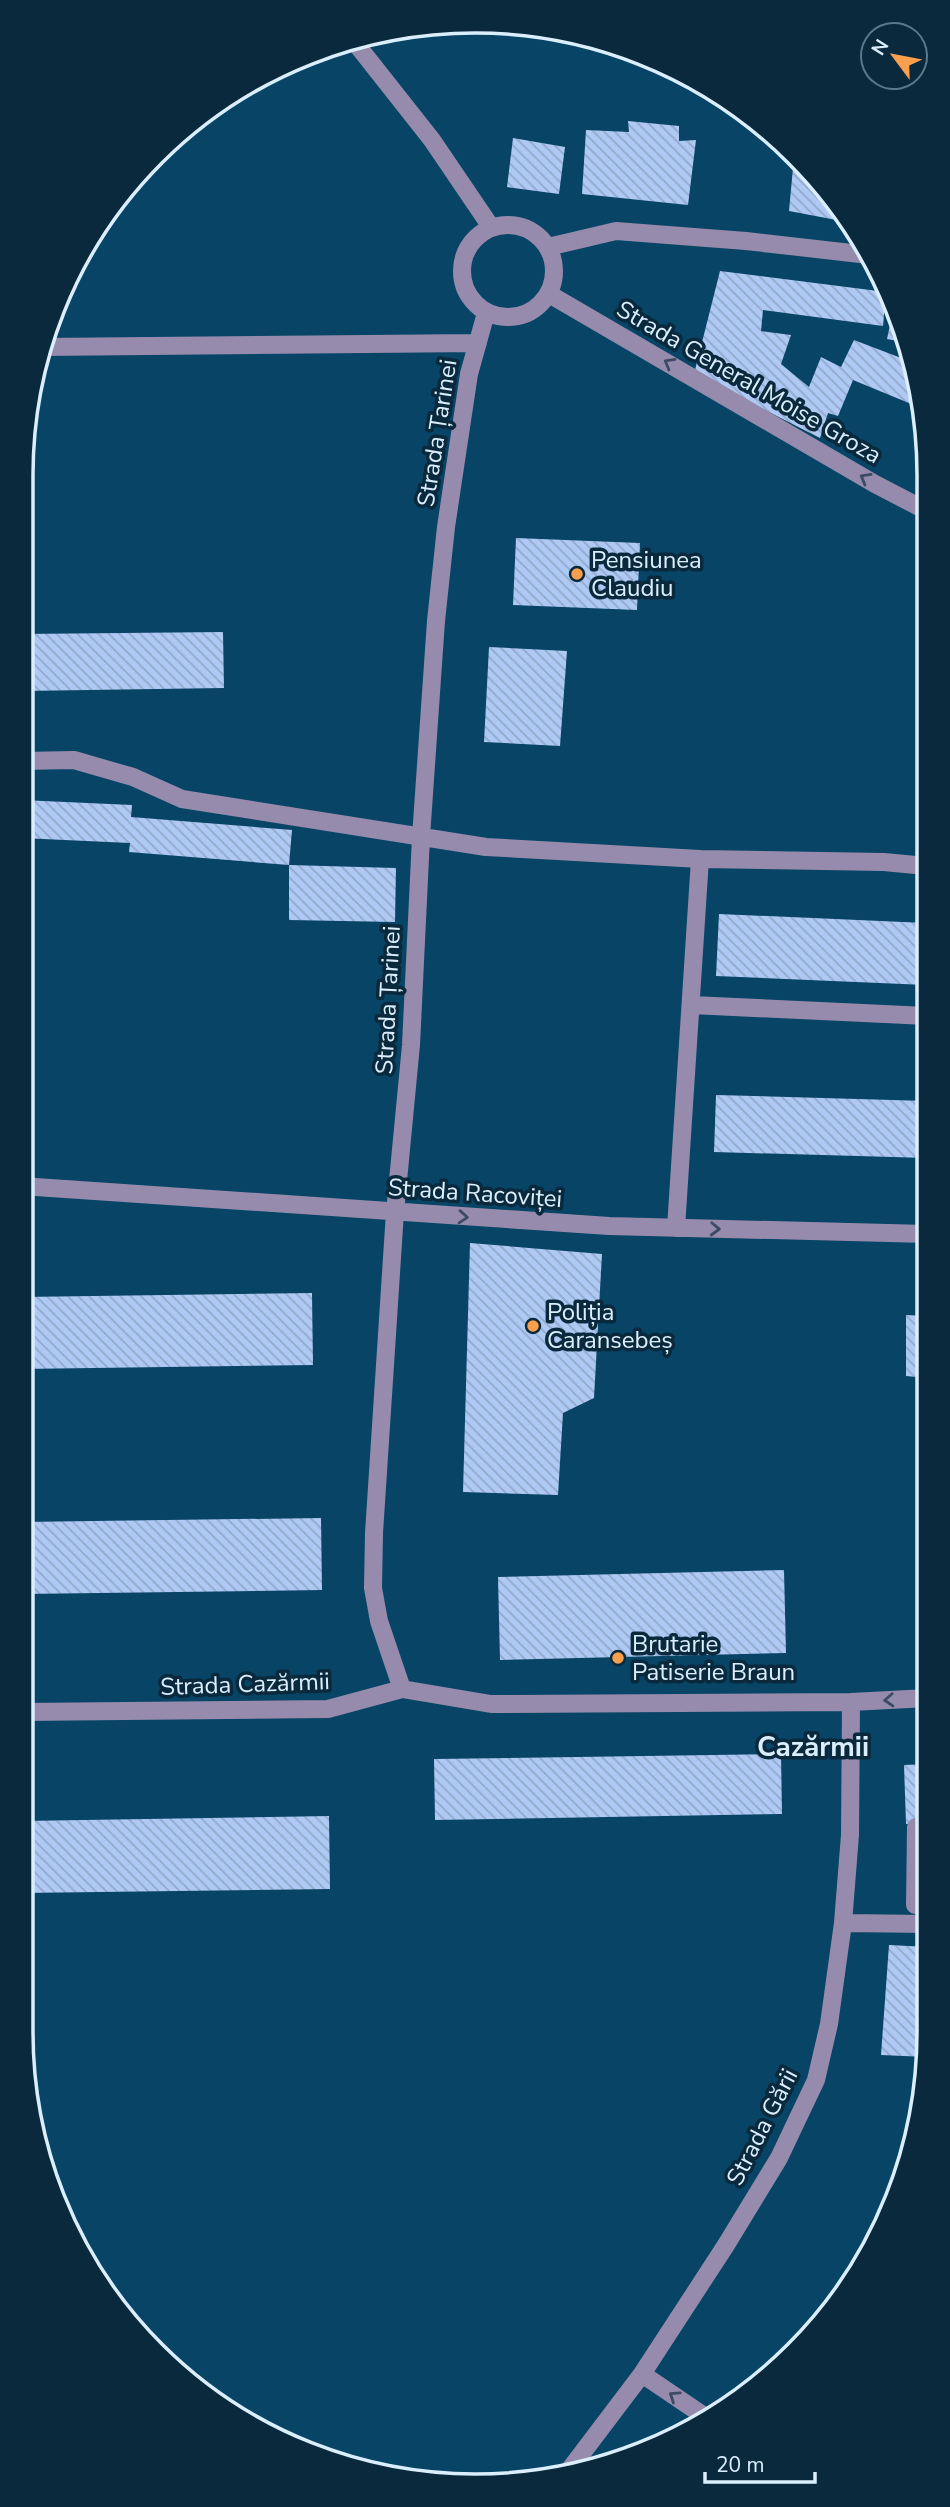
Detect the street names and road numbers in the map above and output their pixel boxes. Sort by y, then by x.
street label: Strada General Moise Groza [611,293,887,471]
street label: Strada Țarinei [410,357,464,509]
street label: Strada Țarinei [368,925,408,1075]
street label: Strada Racoviței [387,1171,563,1215]
street label: Strada Cazărmii [160,1665,330,1703]
street label: Strada Gării [719,2063,805,2191]

